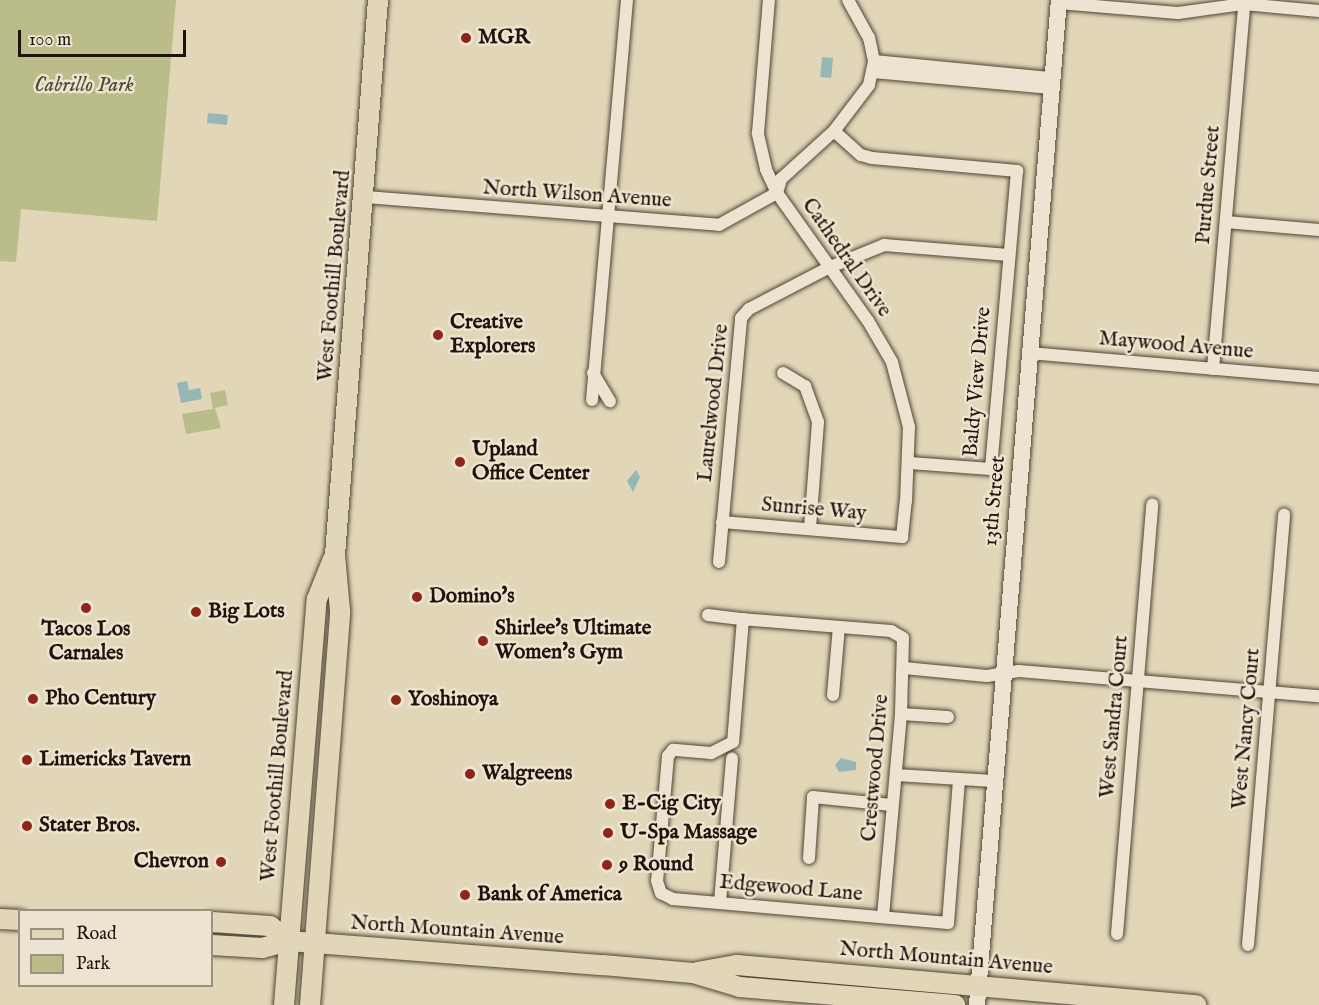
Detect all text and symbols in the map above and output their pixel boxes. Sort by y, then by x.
scale bar [21,18,189,56]
place label: MGR [478,25,530,51]
text: 100 m [29,29,71,52]
marker: MGR [459,31,473,45]
park label: Cabrillo Park [34,73,134,99]
street label: Purdue Street [1191,125,1227,245]
street label: West Foothill Boulevard [313,169,357,383]
street label: North Wilson Avenue [482,176,672,214]
street label: Cathedral Drive [796,194,896,322]
street label: Baldy View Drive [959,306,997,458]
place label: Creative Explorers [450,310,535,360]
street label: Laurelwood Drive [693,323,735,483]
street label: Maywood Avenue [1098,327,1254,365]
marker: Creative Explorers [431,328,445,342]
place label: Upland Office Center [472,437,589,487]
marker: Upland Office Center [453,455,467,469]
street label: 13th Street [978,455,1012,547]
street label: Sunrise Way [760,493,868,527]
place label: Domino's [429,584,515,610]
marker: Domino's [410,590,424,604]
place label: Big Lots [208,599,285,625]
marker: Tacos Los Carnales [79,601,93,615]
marker: Big Lots [189,605,203,619]
place label: Shirlee's Ultimate Women's Gym [495,616,651,666]
place label: Tacos Los Carnales [42,617,130,667]
marker: Shirlee's Ultimate Women's Gym [476,634,490,648]
street label: West Sandra Court [1095,634,1135,800]
street label: West Nancy Court [1227,647,1267,811]
street label: West Foothill Boulevard [256,669,300,883]
place label: Pho Century [45,686,156,712]
place label: Yoshinoya [408,687,498,713]
marker: Pho Century [26,692,40,706]
marker: Yoshinoya [389,693,403,707]
street label: Crestwood Drive [857,693,895,843]
place label: Limericks Tavern [39,747,191,773]
marker: Limericks Tavern [20,753,34,767]
place label: Walgreens [482,761,572,787]
marker: Walgreens [463,767,477,781]
place label: E-Cig City [622,791,721,817]
marker: E-Cig City [603,797,617,811]
place label: Stater Bros. [39,813,140,839]
marker: Stater Bros. [20,819,34,833]
place label: U-Spa Massage [620,820,757,846]
marker: U-Spa Massage [601,826,615,840]
place label: Chevron [134,849,209,875]
place label: 9 Round [619,852,693,878]
marker: Chevron [214,855,228,869]
marker: 9 Round [600,858,614,872]
street label: Edgewood Lane [718,870,864,908]
place label: Bank of America [477,882,622,908]
marker: Bank of America [458,888,472,902]
legend [18,909,213,987]
street label: North Mountain Avenue [349,911,565,951]
text: Road [76,923,117,946]
street label: North Mountain Avenue [838,937,1054,981]
text: Park [76,953,110,976]

